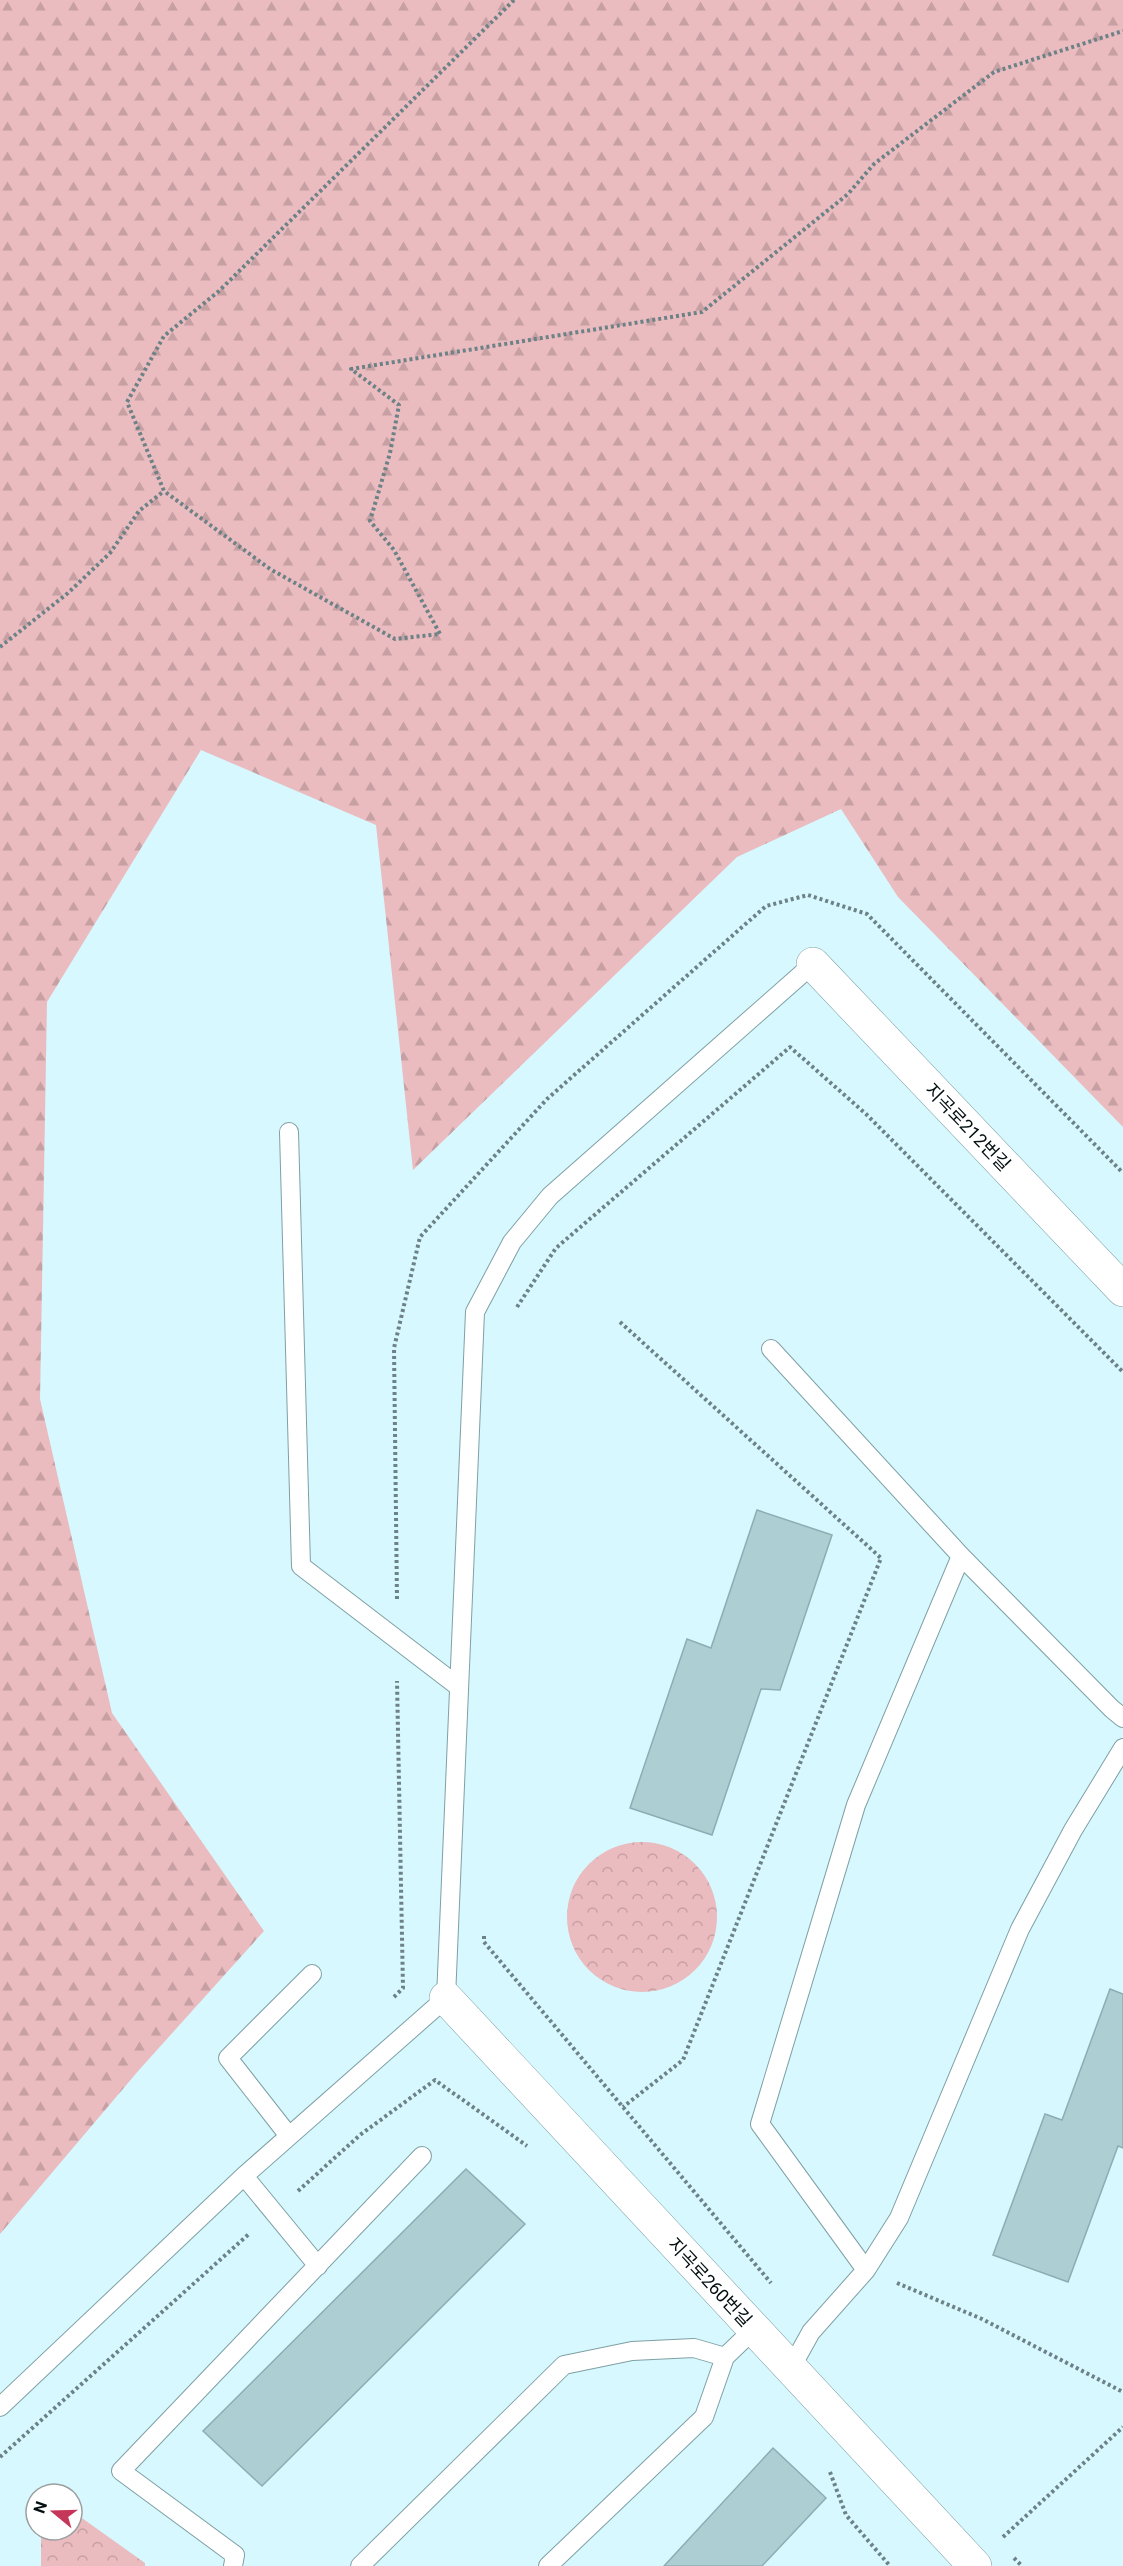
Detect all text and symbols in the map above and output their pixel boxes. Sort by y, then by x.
street label: 지곡로212번길 [921,1079,1015,1175]
street label: 지곡로260번길 [664,2233,756,2331]
north arrow [24,2482,84,2542]
text: N [29,2499,51,2516]

